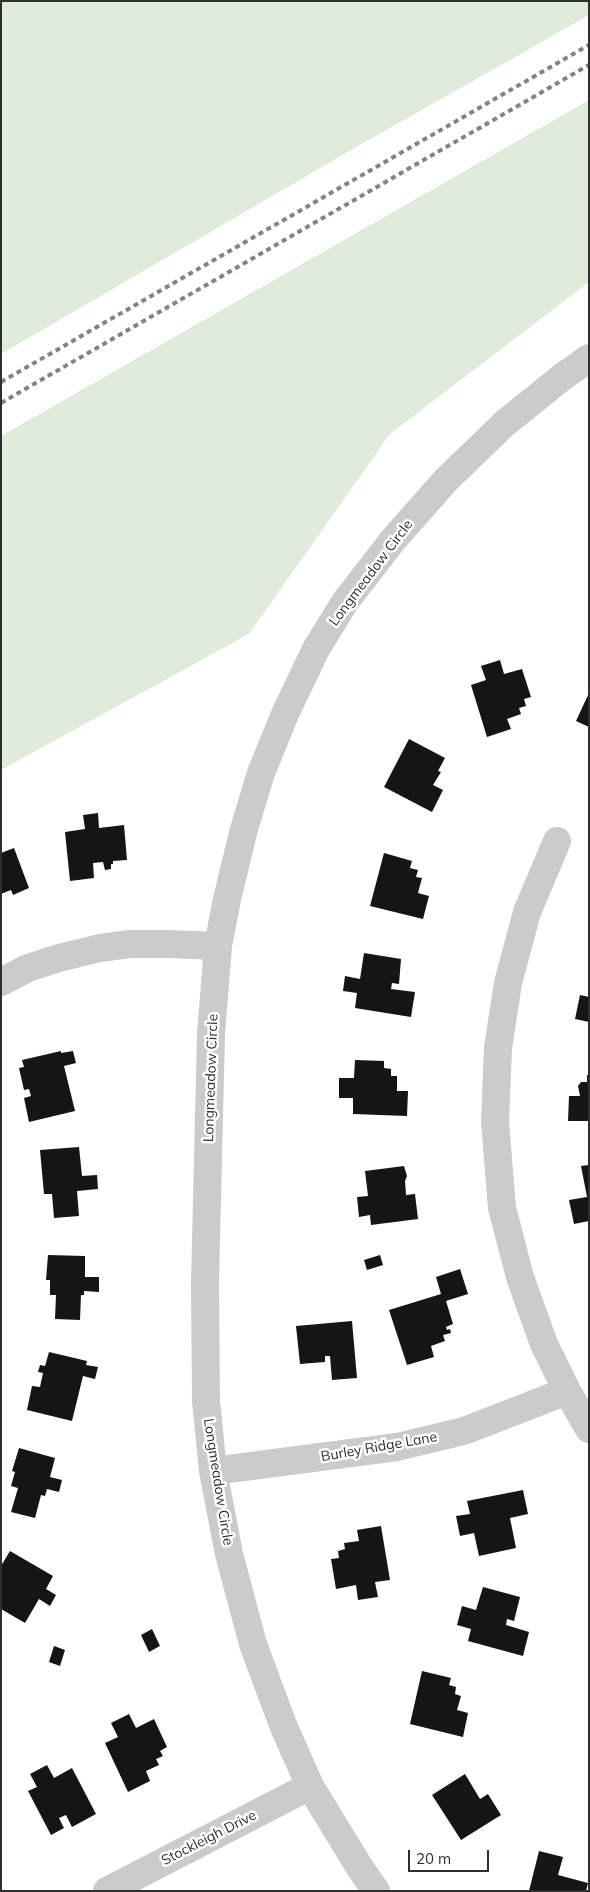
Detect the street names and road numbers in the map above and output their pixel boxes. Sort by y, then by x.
street label: Longmeadow Circle [326,517,416,629]
street label: Longmeadow Circle [200,1014,222,1142]
street label: Longmeadow Circle [200,1417,236,1547]
street label: Burley Ridge Lane [320,1429,438,1465]
street label: Stockleigh Drive [159,1807,259,1869]

